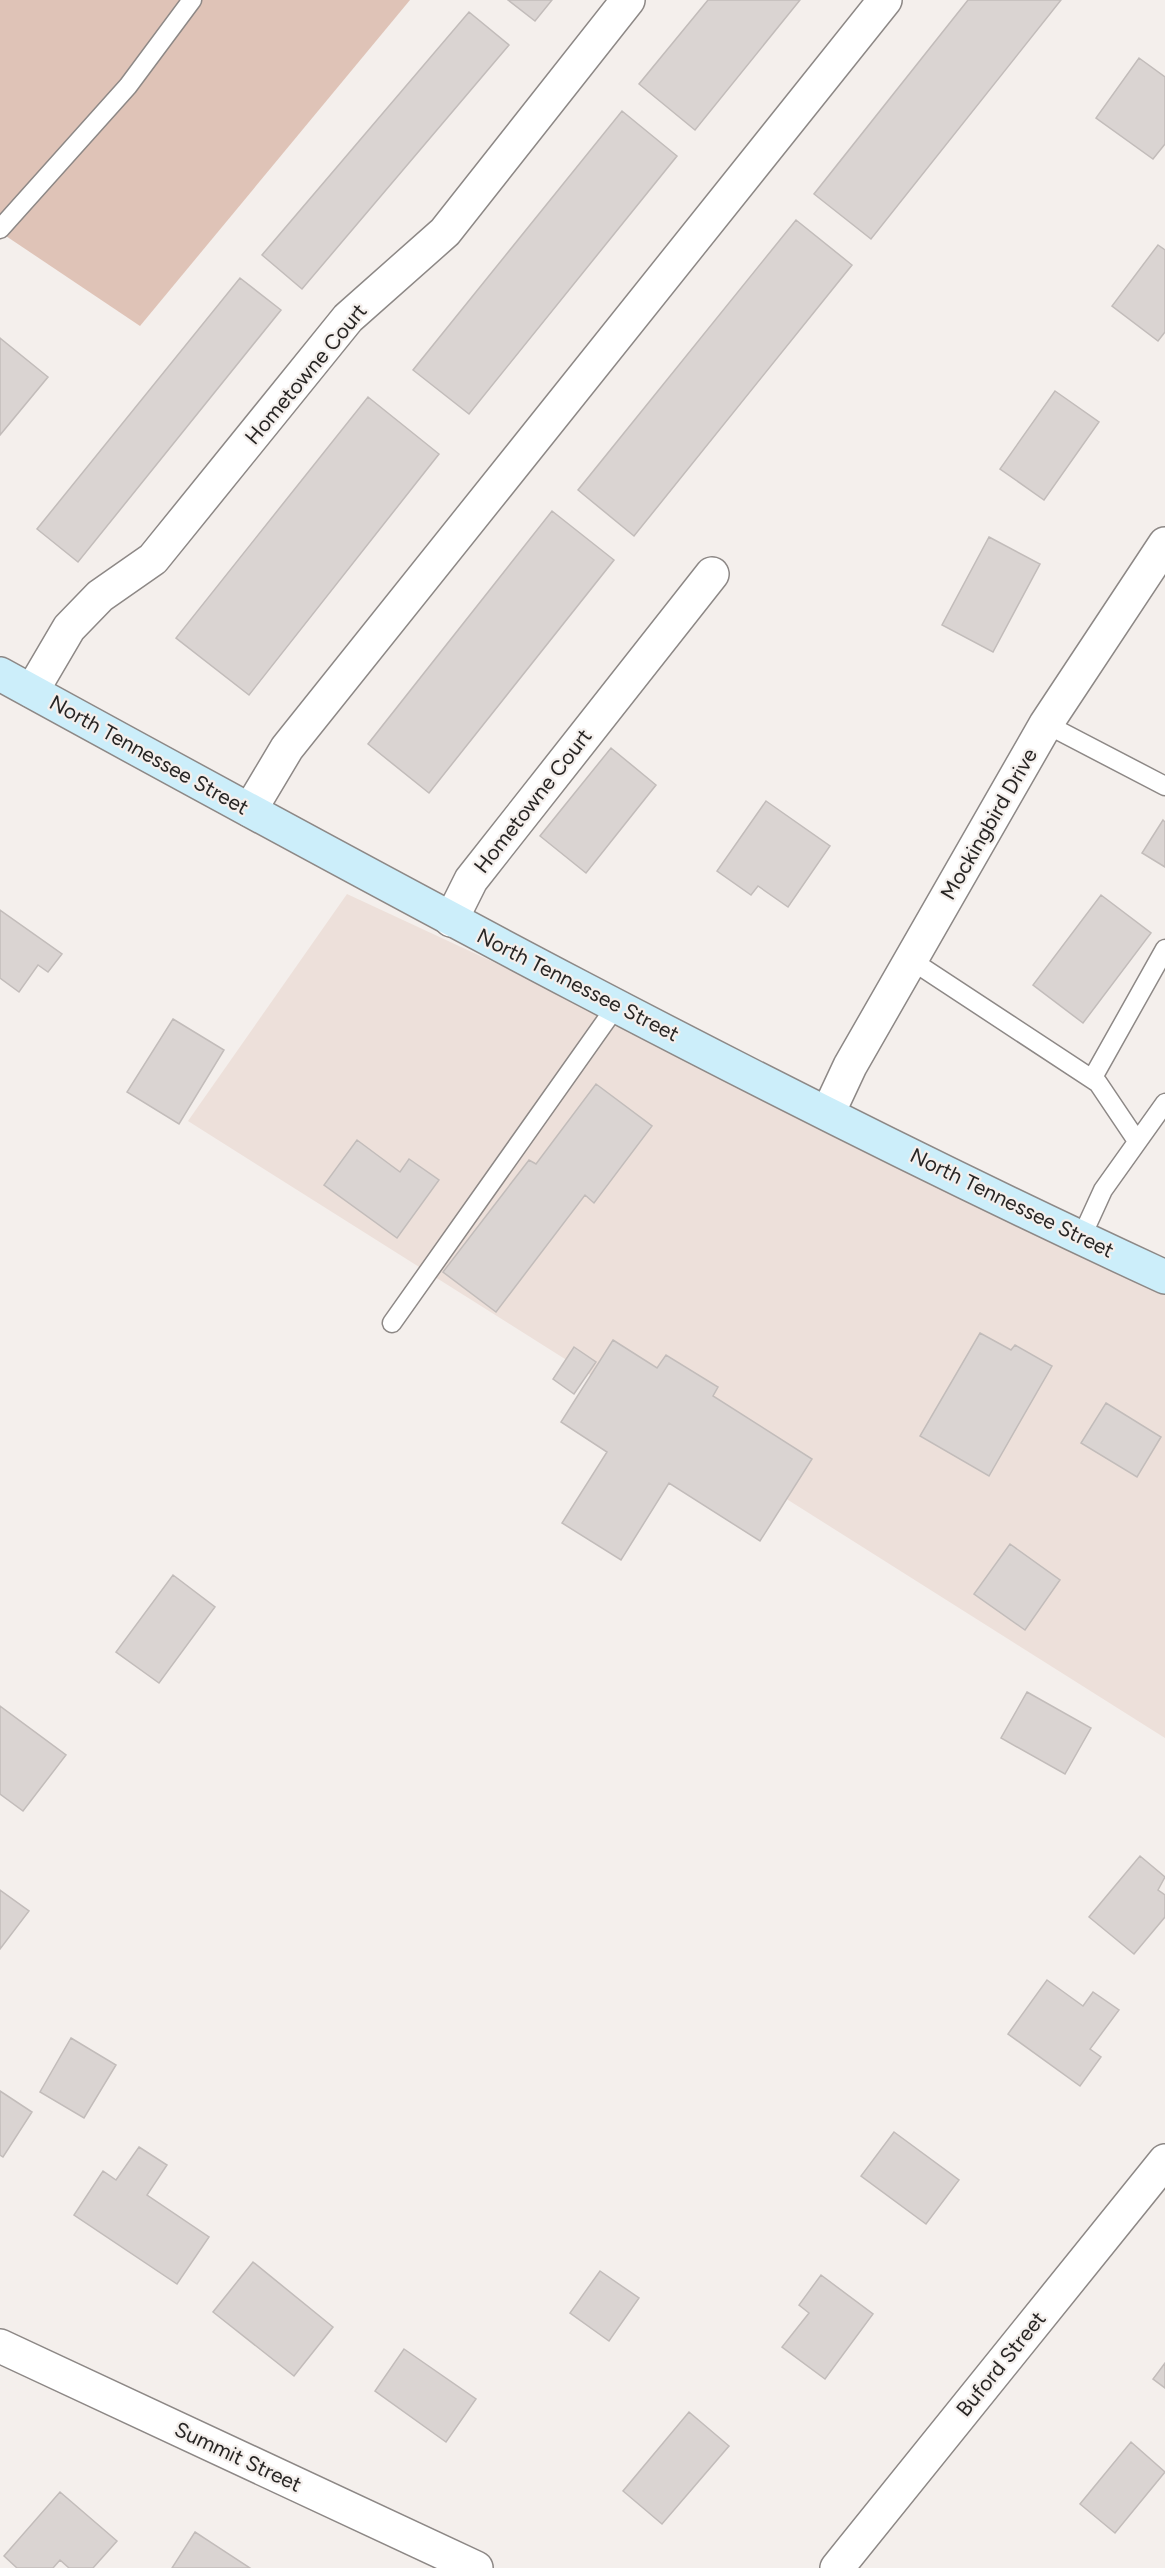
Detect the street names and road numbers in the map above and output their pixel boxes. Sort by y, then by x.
street label: Hometowne Court [239,298,372,449]
street label: North Tennessee Street [45,689,253,820]
street label: Hometowne Court [469,724,597,878]
street label: Mockingbird Drive [935,744,1042,904]
street label: North Tennessee Street [473,923,684,1046]
street label: North Tennessee Street [906,1142,1118,1263]
street label: Buford Street [951,2306,1051,2421]
street label: Summit Street [171,2416,306,2497]

